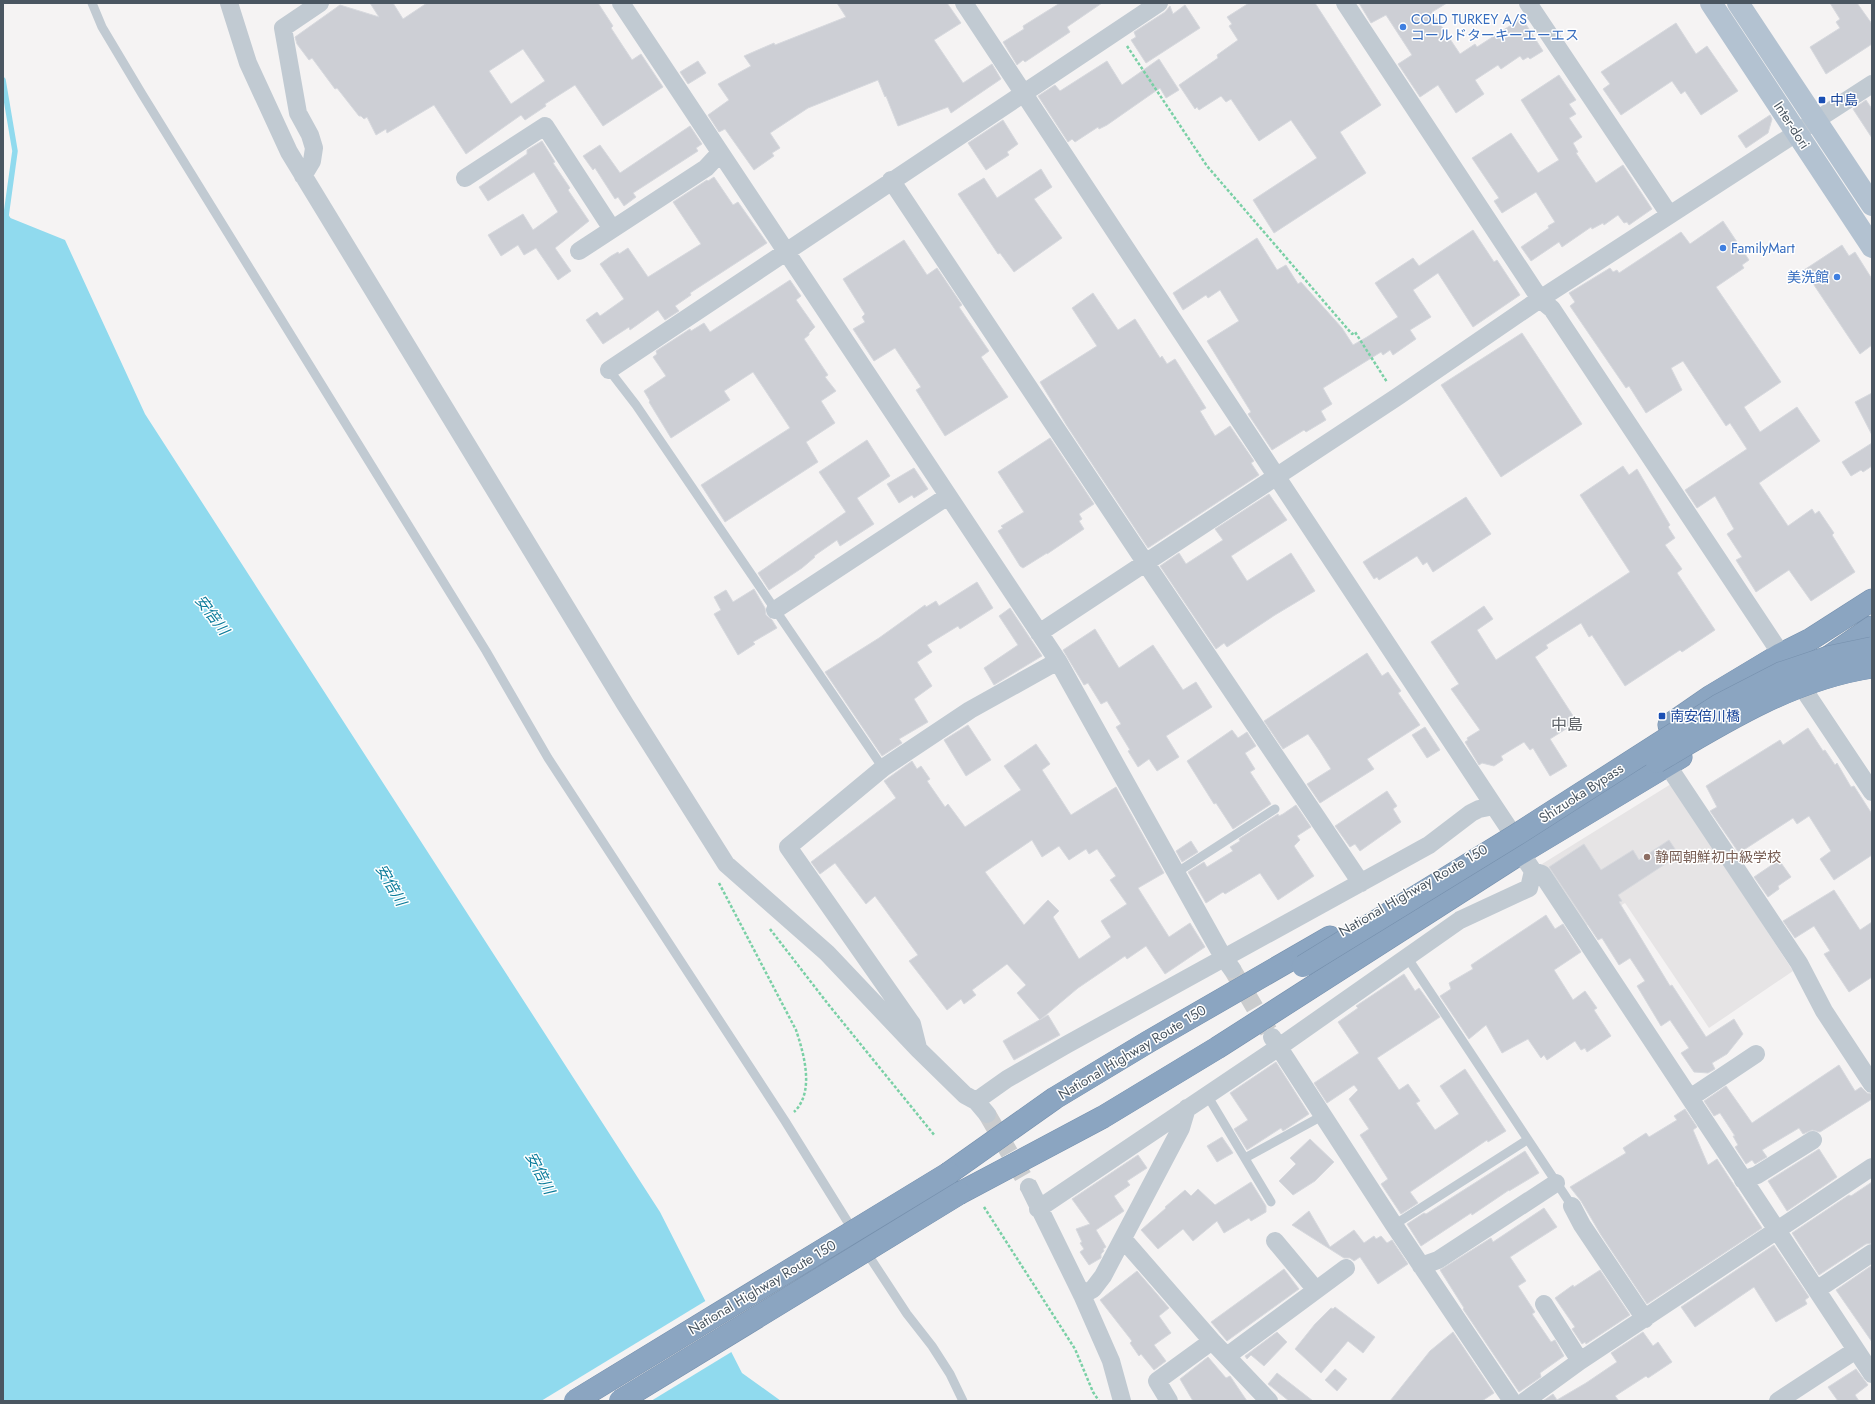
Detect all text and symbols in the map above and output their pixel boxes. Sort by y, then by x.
place label: COLD TURKEY A/S コールドターキーエーエス [1411,9,1579,45]
marker: COLD TURKEY A/S コールドターキーエーエス [1398,22,1408,32]
place label: 中島 [1830,90,1858,110]
marker: 中島 [1817,95,1827,105]
street label: Inter-dori [1769,97,1815,153]
place label: FamilyMart [1731,238,1795,258]
marker: FamilyMart [1718,243,1728,253]
place label: 美洗館 [1787,267,1829,287]
marker: 美洗館 [1832,272,1842,282]
water label: 安倍川 [190,590,236,641]
place label: 南安倍川橋 [1670,706,1740,726]
marker: 南安倍川橋 [1657,711,1667,721]
district label: 中島 [1551,713,1583,736]
street label: Shizuoka Bypass [1535,758,1627,828]
street label: National Highway Route 150 [1335,839,1491,941]
place label: 静岡朝鮮初中級学校 [1655,847,1781,867]
marker: 静岡朝鮮初中級学校 [1642,852,1652,862]
water label: 安倍川 [370,860,413,912]
street label: National Highway Route 150 [1054,1000,1210,1104]
water label: 安倍川 [520,1148,561,1200]
street label: National Highway Route 150 [684,1235,840,1339]

